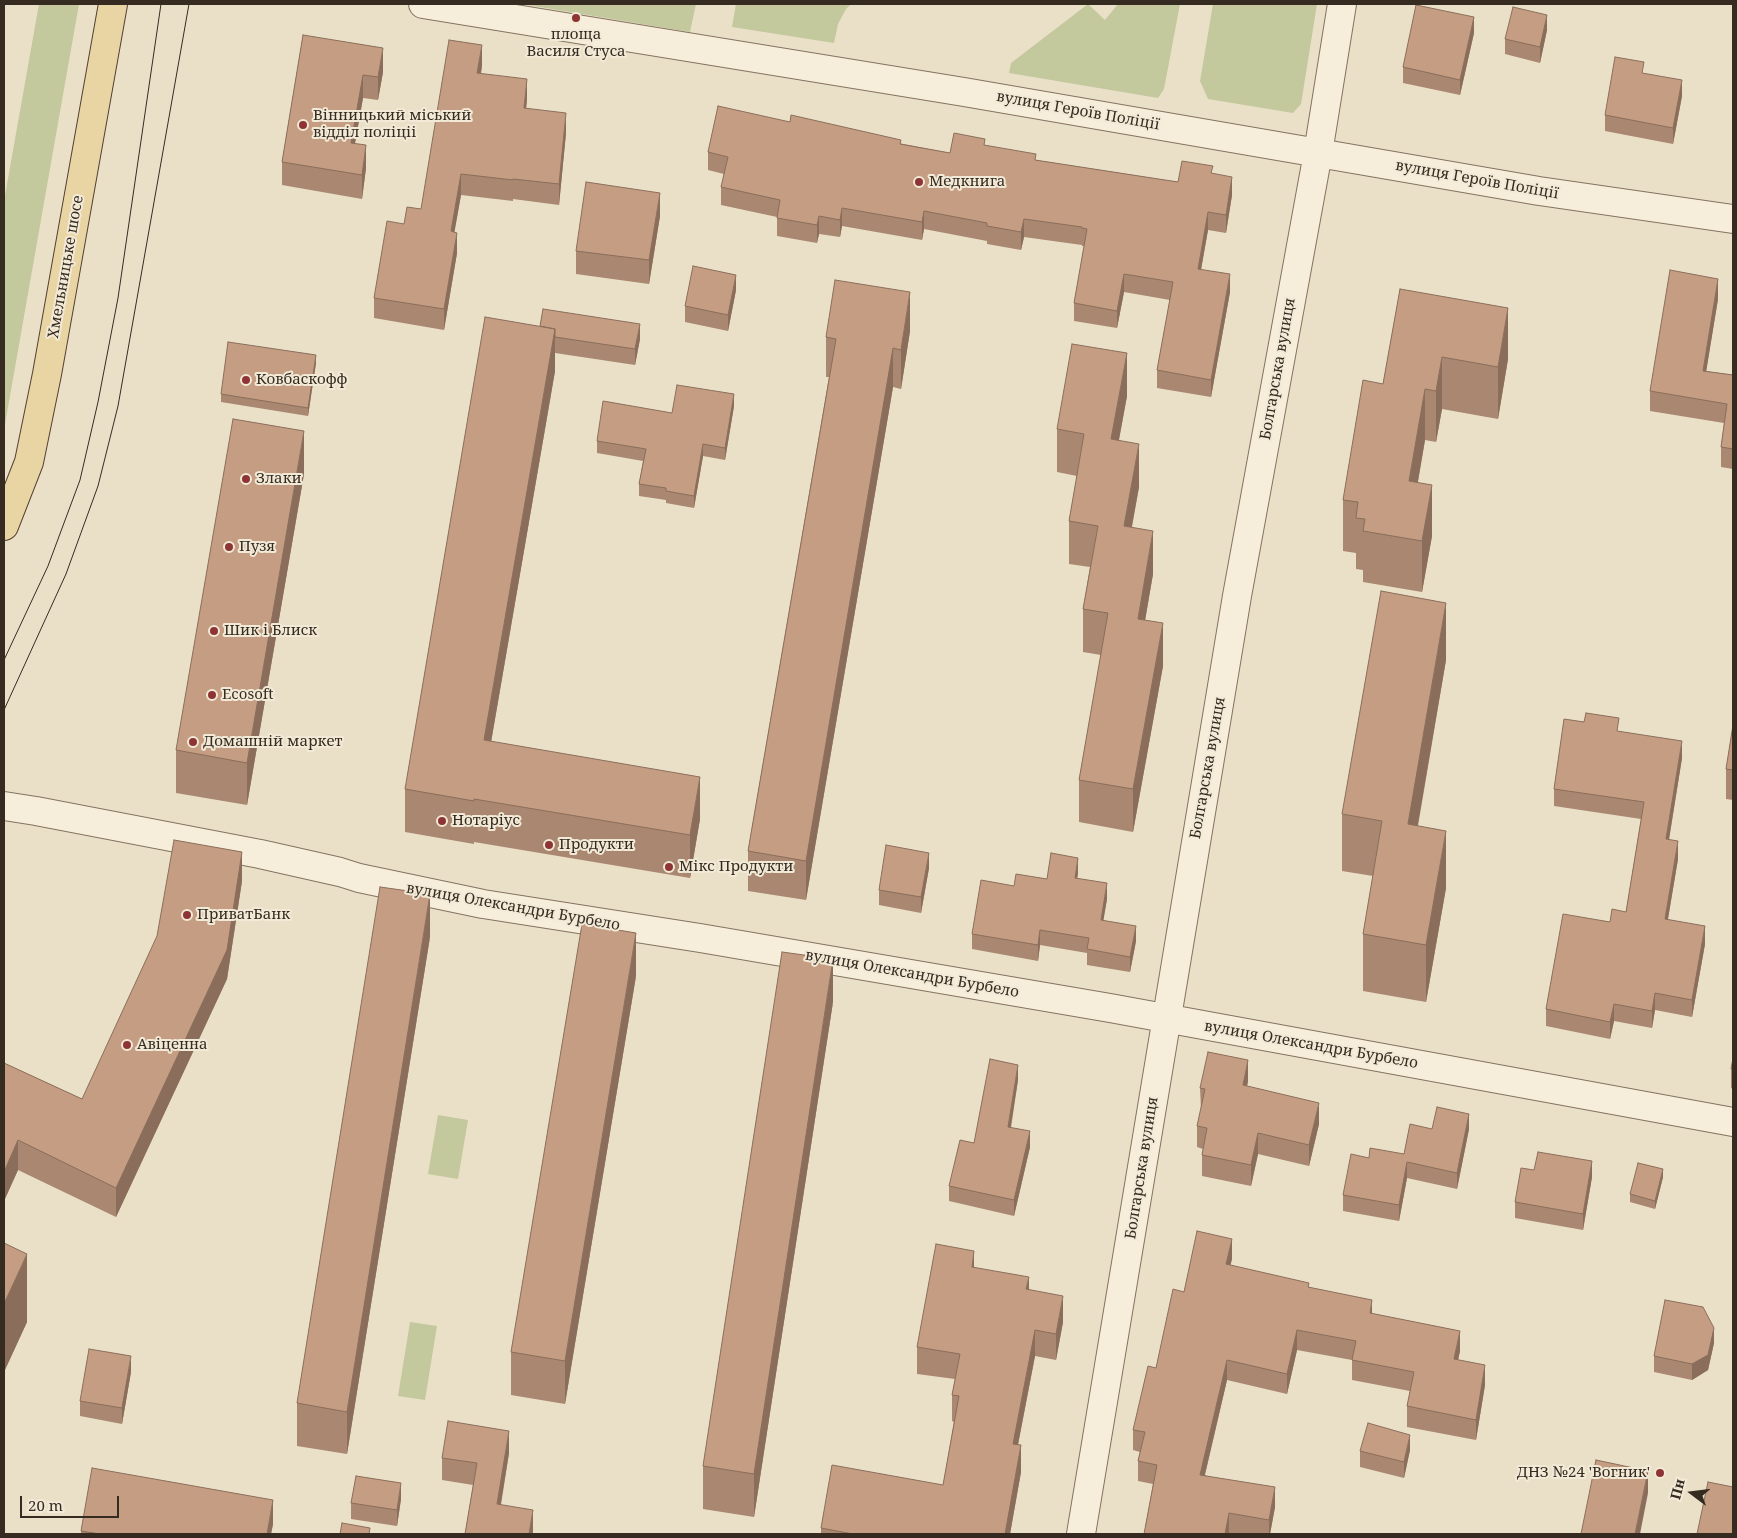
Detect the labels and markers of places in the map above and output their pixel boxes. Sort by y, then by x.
marker: площа Василя Стуса [570,12,582,24]
place label: площа Василя Стуса [526,26,626,61]
place label: Вінницький міський відділ поліціі [313,107,471,142]
marker: Вінницький міський відділ поліціі [297,119,309,131]
place label: Медкнига [929,173,1005,191]
marker: Медкнига [913,176,925,188]
place label: Ковбаскофф [256,371,347,389]
marker: Ковбаскофф [240,374,252,386]
place label: Злаки [256,470,302,488]
marker: Злаки [240,473,252,485]
place label: Пузя [239,538,275,556]
marker: Пузя [223,541,235,553]
place label: Шик і Блиск [224,622,317,640]
marker: Шик і Блиск [208,625,220,637]
place label: Ecosoft [222,686,274,704]
marker: Ecosoft [206,689,218,701]
place label: Домашній маркет [203,733,342,751]
marker: Домашній маркет [187,736,199,748]
place label: Нотаріус [452,812,520,830]
marker: Нотаріус [436,815,448,827]
place label: Продукти [559,836,634,854]
marker: Продукти [543,839,555,851]
place label: Мікс Продукти [679,858,793,876]
marker: Мікс Продукти [663,861,675,873]
place label: ПриватБанк [197,906,290,924]
marker: ПриватБанк [181,909,193,921]
place label: Авіценна [137,1036,208,1054]
marker: Авіценна [121,1039,133,1051]
place label: ДНЗ №24 'Вогник' [1517,1464,1650,1482]
marker: ДНЗ №24 'Вогник' [1654,1467,1666,1479]

